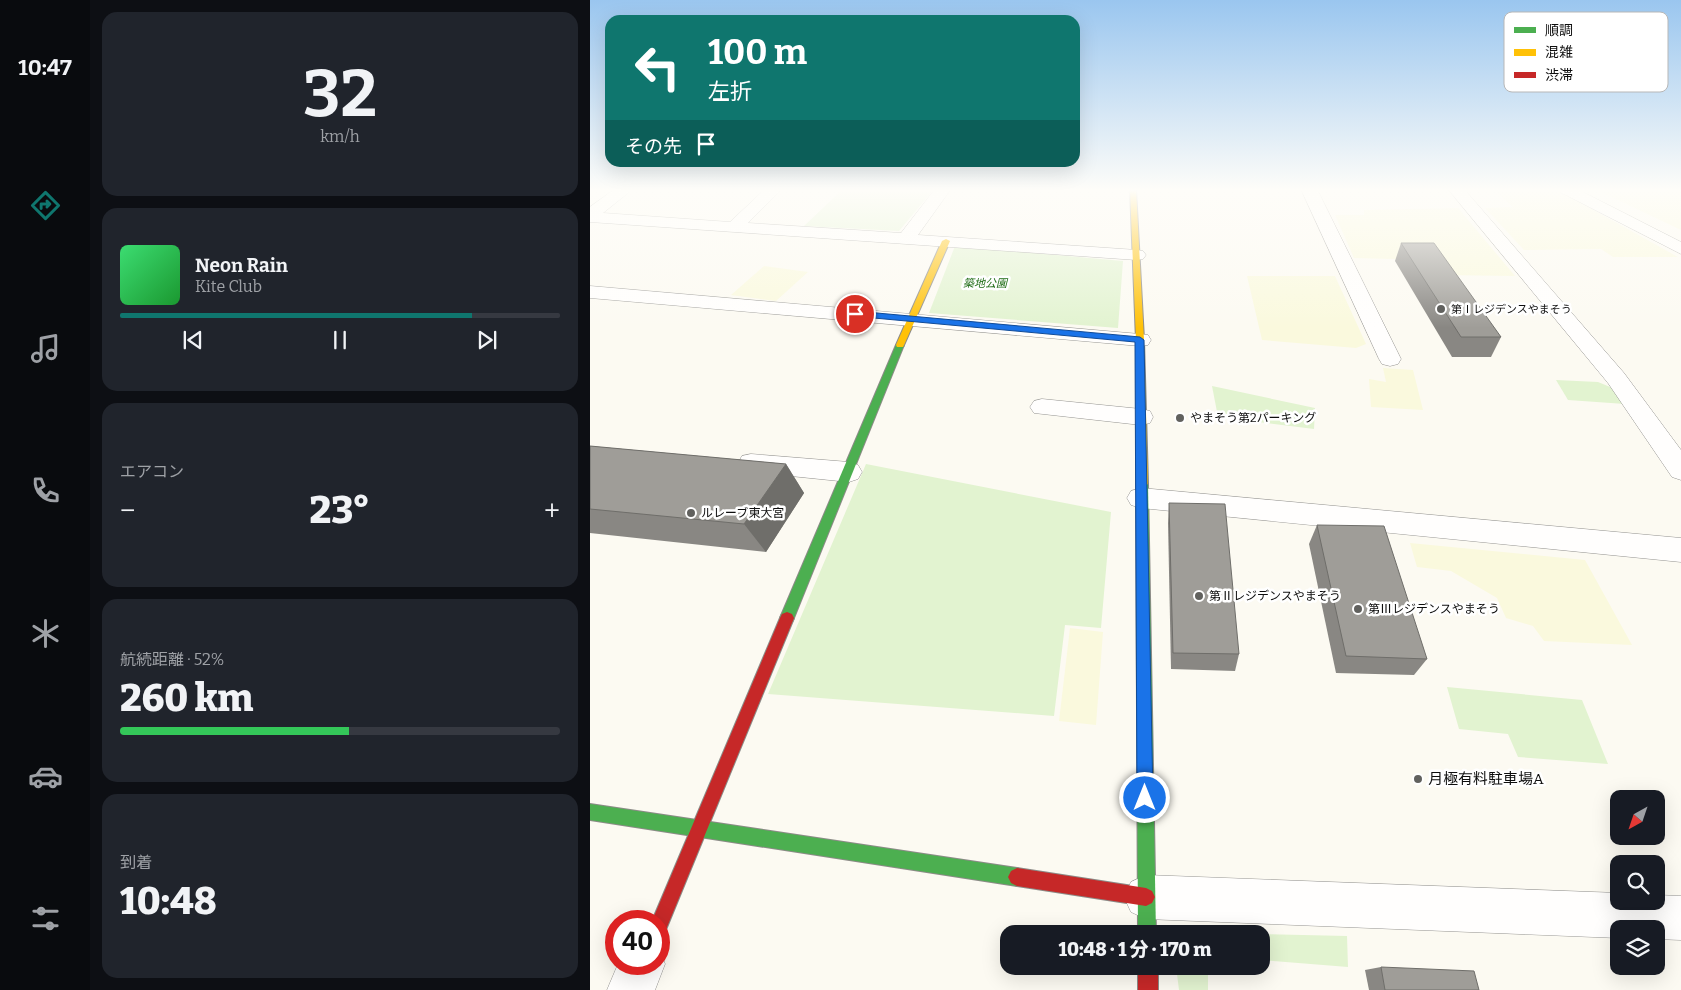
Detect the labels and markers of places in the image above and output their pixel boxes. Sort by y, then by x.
pin [834,293,876,335]
marker: 第Ⅰレジデンスやまそう [1435,303,1447,315]
place label: 第Ⅰレジデンスやまそう [1451,303,1572,316]
place label: やまそう第2パーキング [1190,411,1316,425]
marker: やまそう第2パーキング [1174,412,1186,424]
place label: ルレーブ東大宮 [701,506,784,520]
marker: ルレーブ東大宮 [685,507,697,519]
place label: 第Ⅱレジデンスやまそう [1209,589,1341,603]
marker: 第Ⅱレジデンスやまそう [1193,590,1205,602]
place label: 第Ⅲレジデンスやまそう [1368,602,1500,616]
marker: 第Ⅲレジデンスやまそう [1352,603,1364,615]
place label: 月極有料駐車場A [1428,770,1544,788]
marker: 月極有料駐車場A [1412,773,1424,785]

